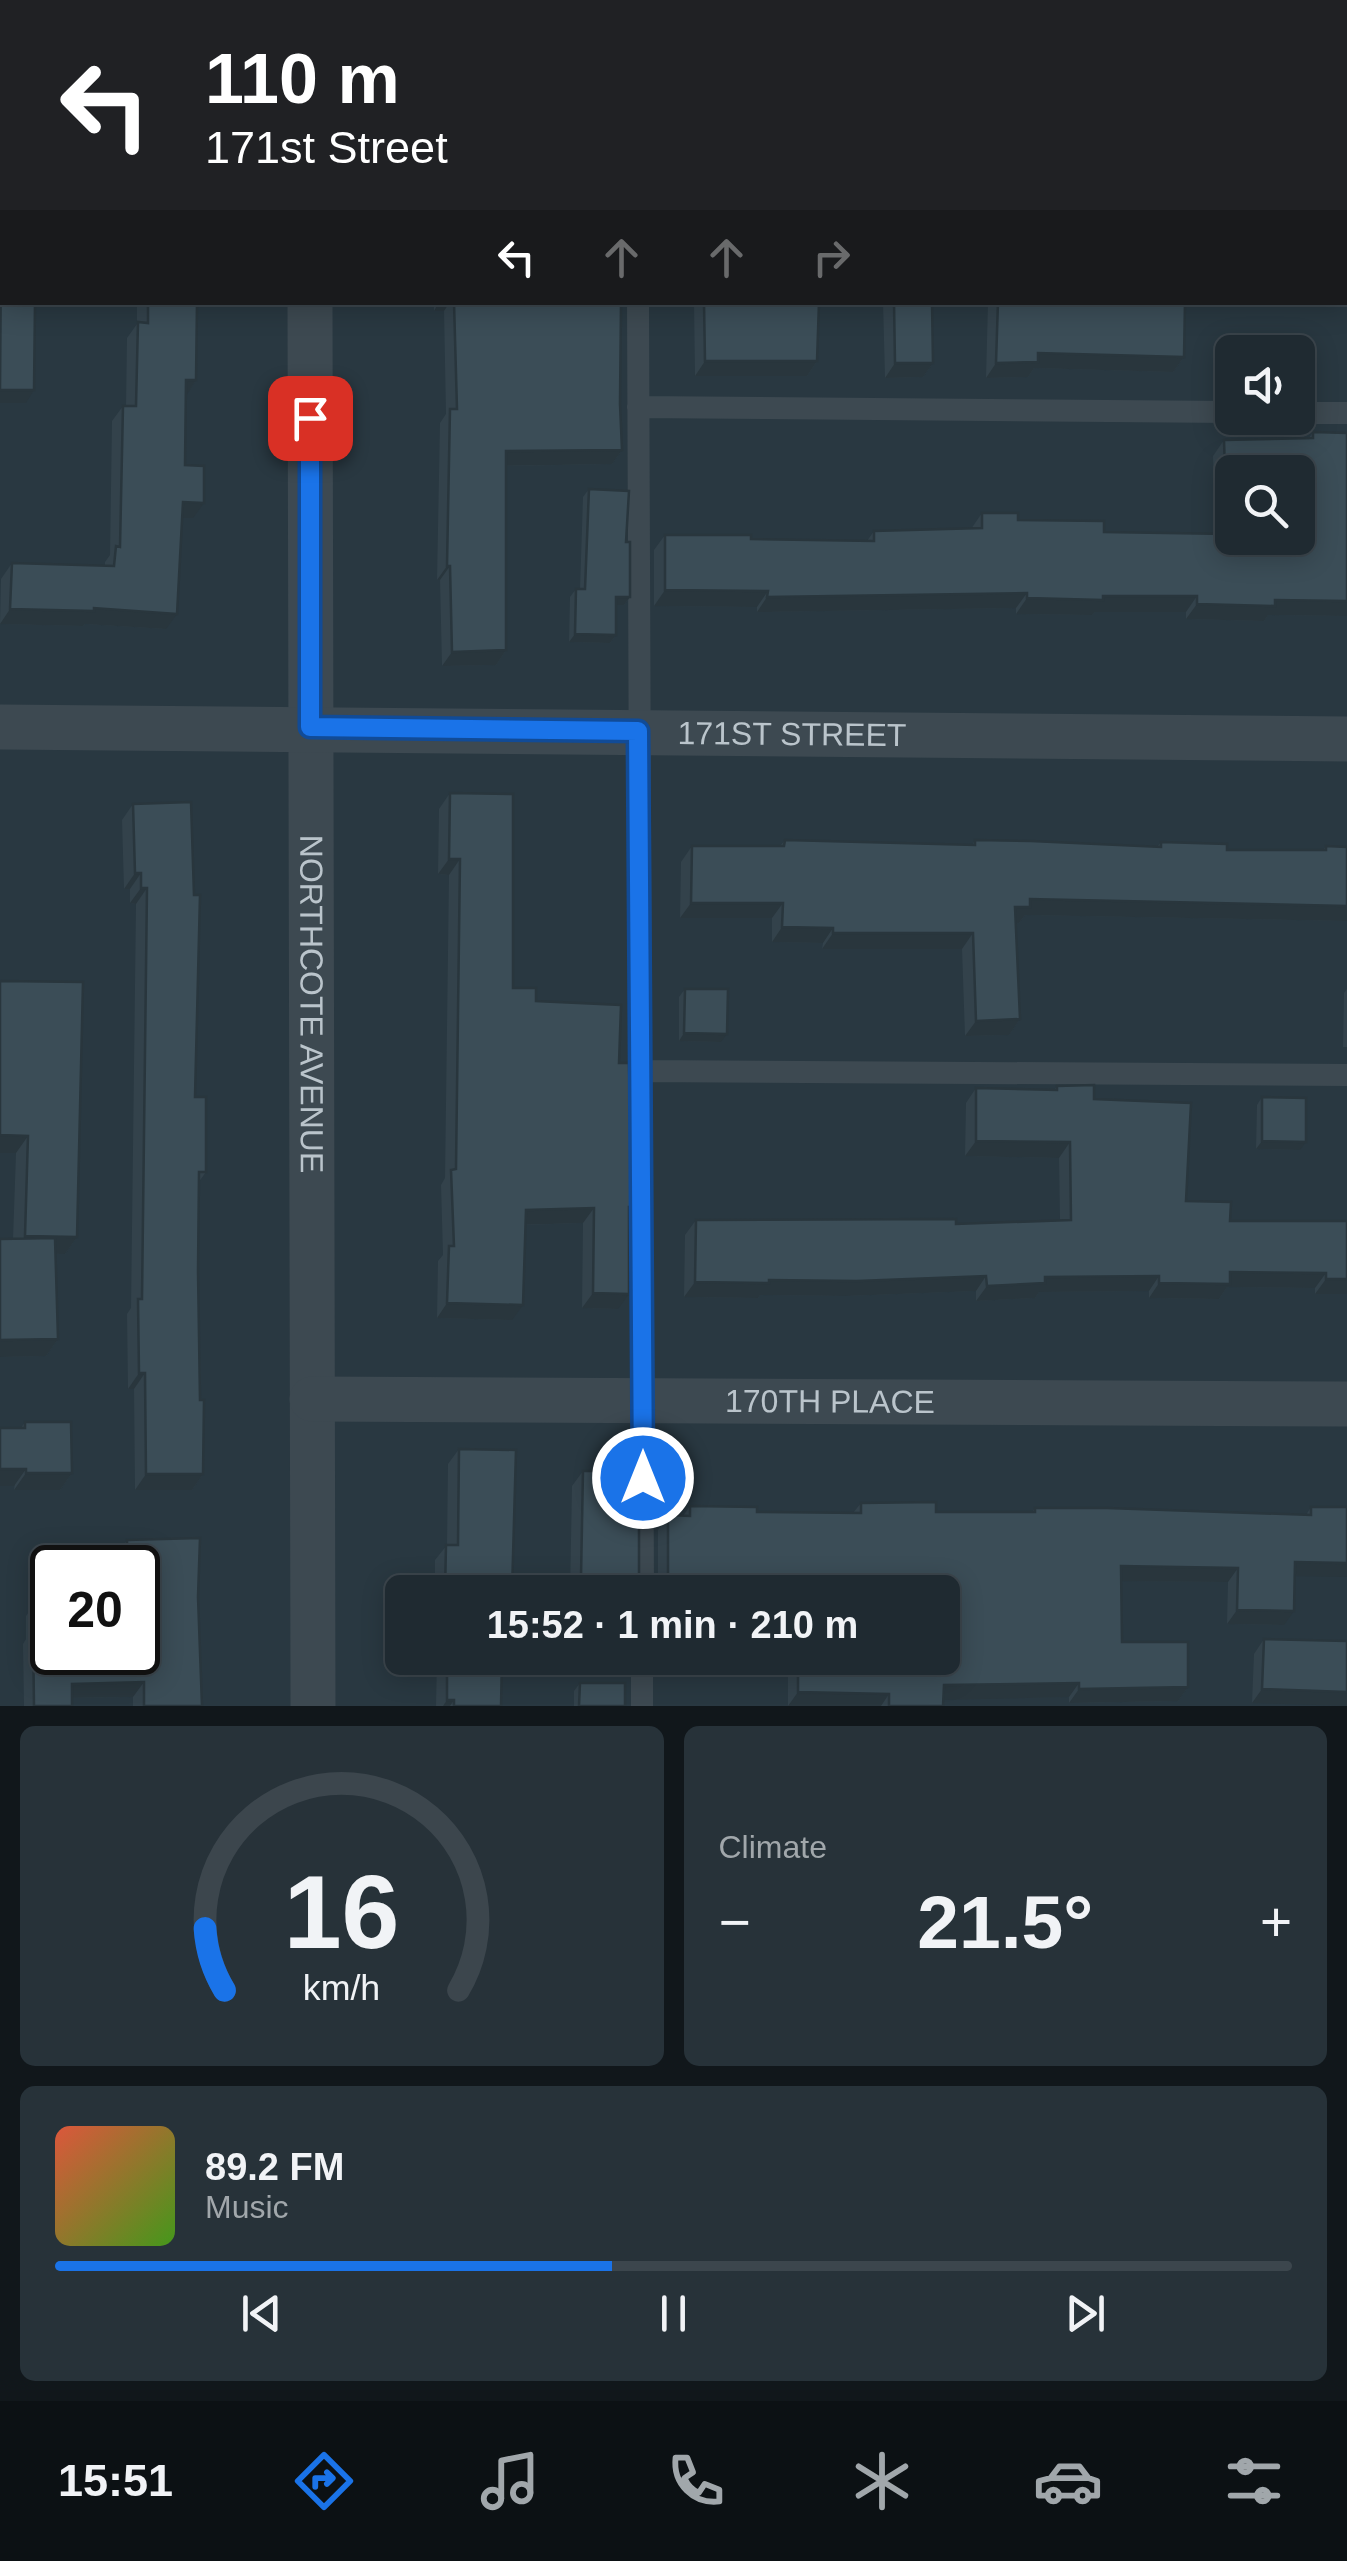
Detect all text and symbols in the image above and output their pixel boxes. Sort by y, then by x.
icon: left [40,40,170,170]
text: 110 m [205,40,400,118]
text: 171st Street [205,122,448,173]
icon: left [489,230,544,285]
icon: ahead [594,230,649,285]
icon: ahead [699,230,754,285]
icon: right [804,230,859,285]
map controls [1215,335,1315,555]
button: sound [1215,335,1315,435]
pin [268,376,353,461]
icon: arrive [283,391,338,446]
button: search [1215,455,1315,555]
street label: 171ST STREET [677,715,907,753]
street label: NORTHCOTE AVENUE [293,835,330,1173]
street label: 170TH PLACE [725,1383,935,1420]
position arrow [591,1426,695,1530]
speed limit sign: 20 [30,1545,160,1675]
text: 15:52 · 1 min · 210 m [487,1604,858,1646]
text: Climate [719,1829,827,1865]
text: 16 [284,1854,400,1970]
text: 21.5° [917,1880,1093,1964]
text: − [719,1891,751,1953]
text: + [1260,1891,1292,1953]
text: km/h [303,1968,380,2008]
text: 89.2 FM [205,2146,344,2188]
text: Music [205,2189,289,2225]
icon: previous [234,2286,289,2341]
icon: pause [646,2286,701,2341]
icon: next [1058,2286,1113,2341]
icon: directions [289,2446,359,2516]
icon: music [475,2446,545,2516]
icon: phone [661,2446,731,2516]
icon: climate [847,2446,917,2516]
icon: car [1033,2446,1103,2516]
icon: filters [1219,2446,1289,2516]
text: 15:51 [58,2455,173,2506]

